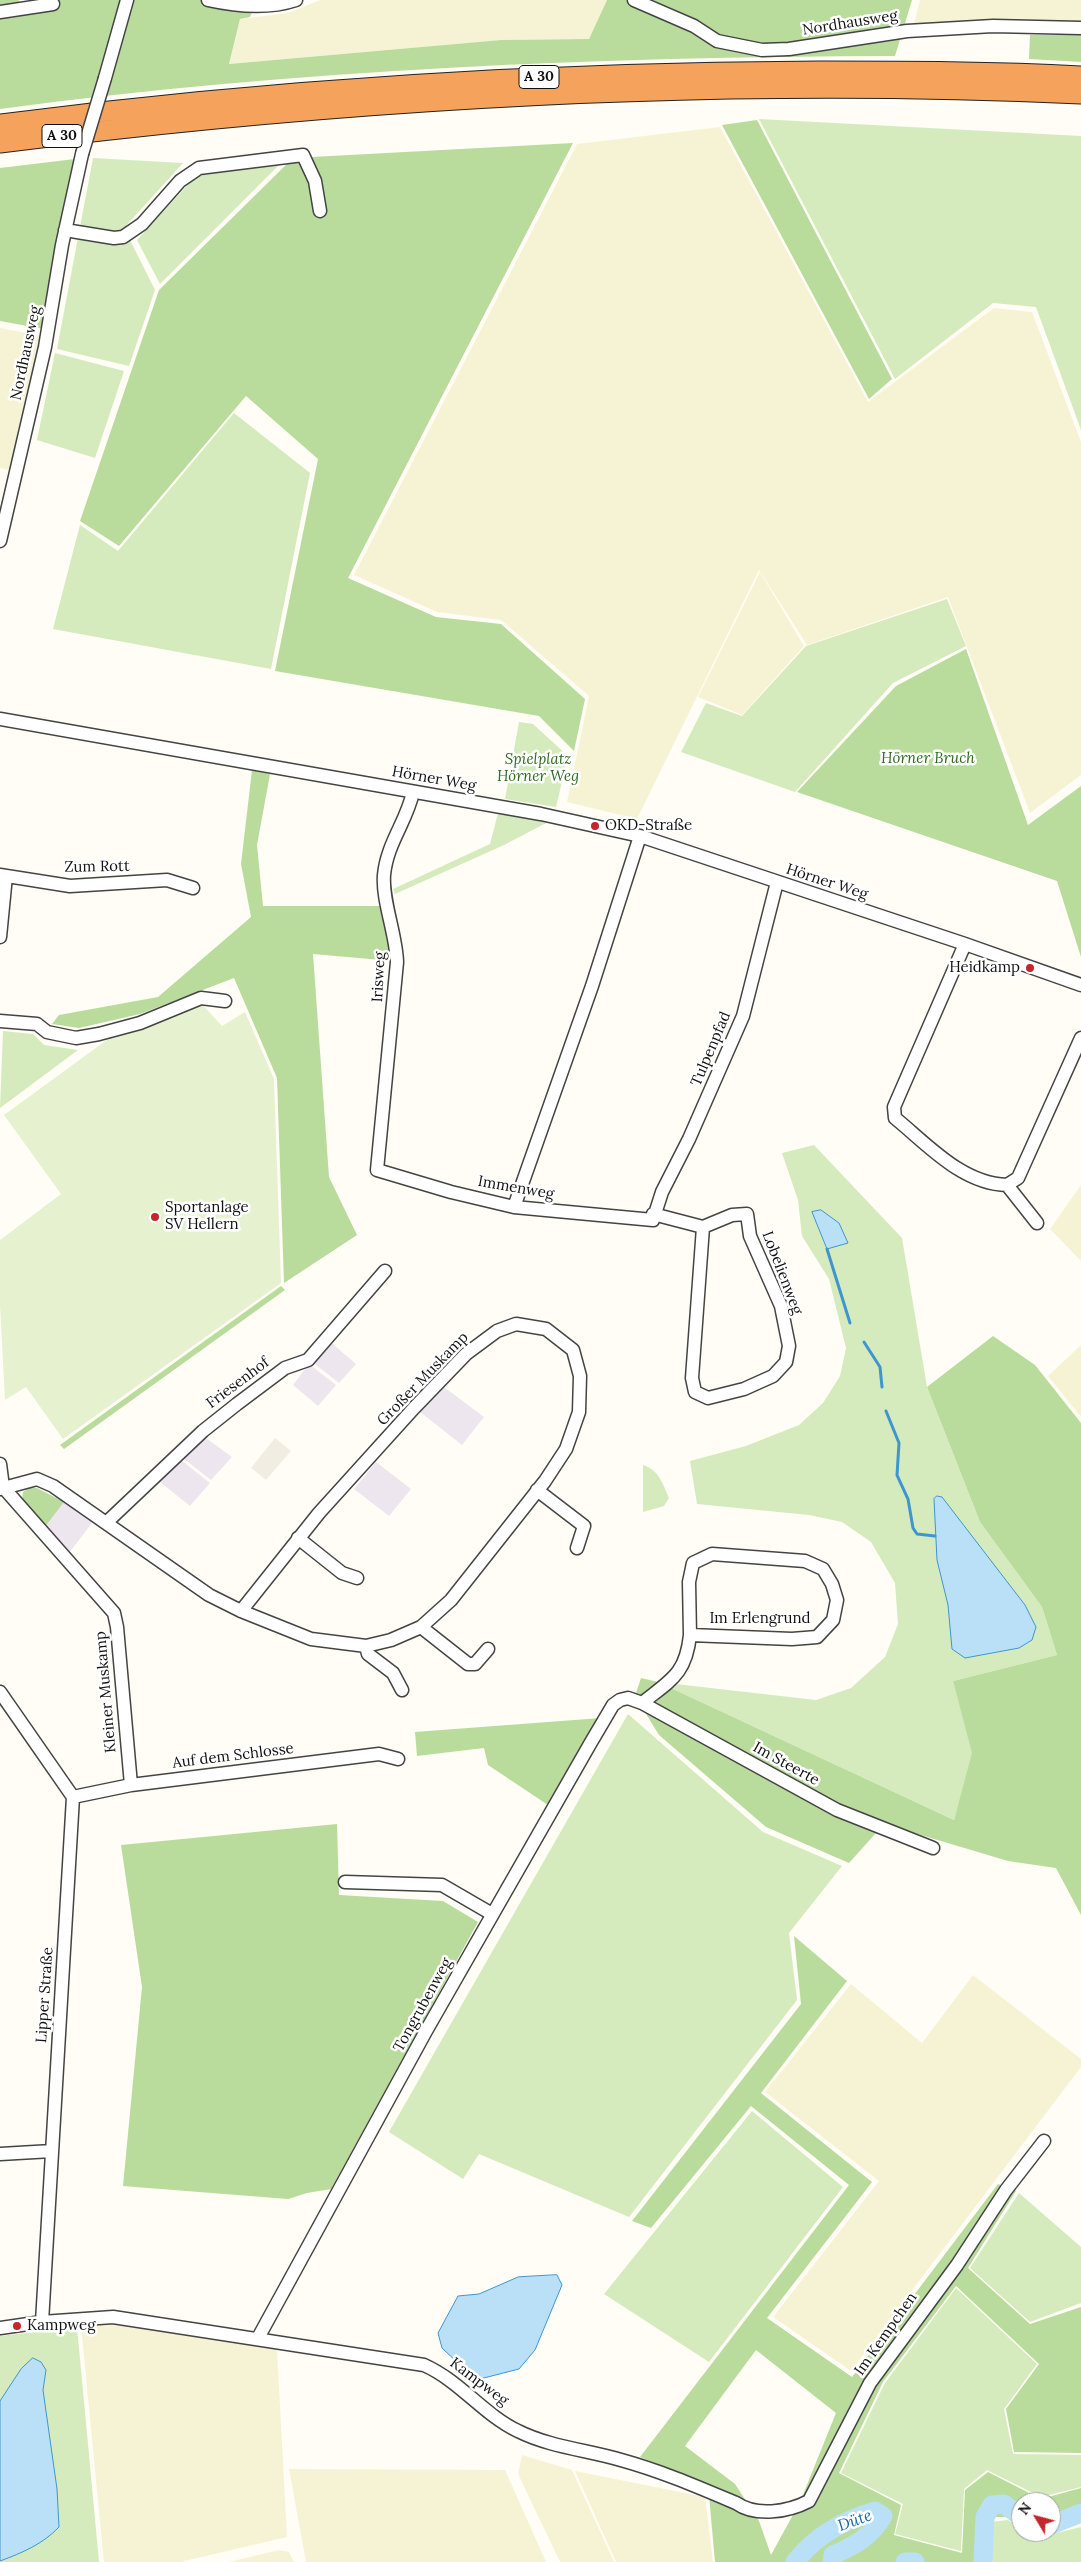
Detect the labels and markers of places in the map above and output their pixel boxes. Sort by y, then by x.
place label: OKD-Straße [605,817,692,835]
marker: OKD-Straße [589,820,601,832]
place label: Heidkamp [949,959,1020,977]
marker: Heidkamp [1024,962,1036,974]
place label: Sportanlage SV Hellern [165,1199,249,1234]
marker: Sportanlage SV Hellern [149,1211,161,1223]
place label: Kampweg [27,2317,96,2335]
marker: Kampweg [11,2320,23,2332]

